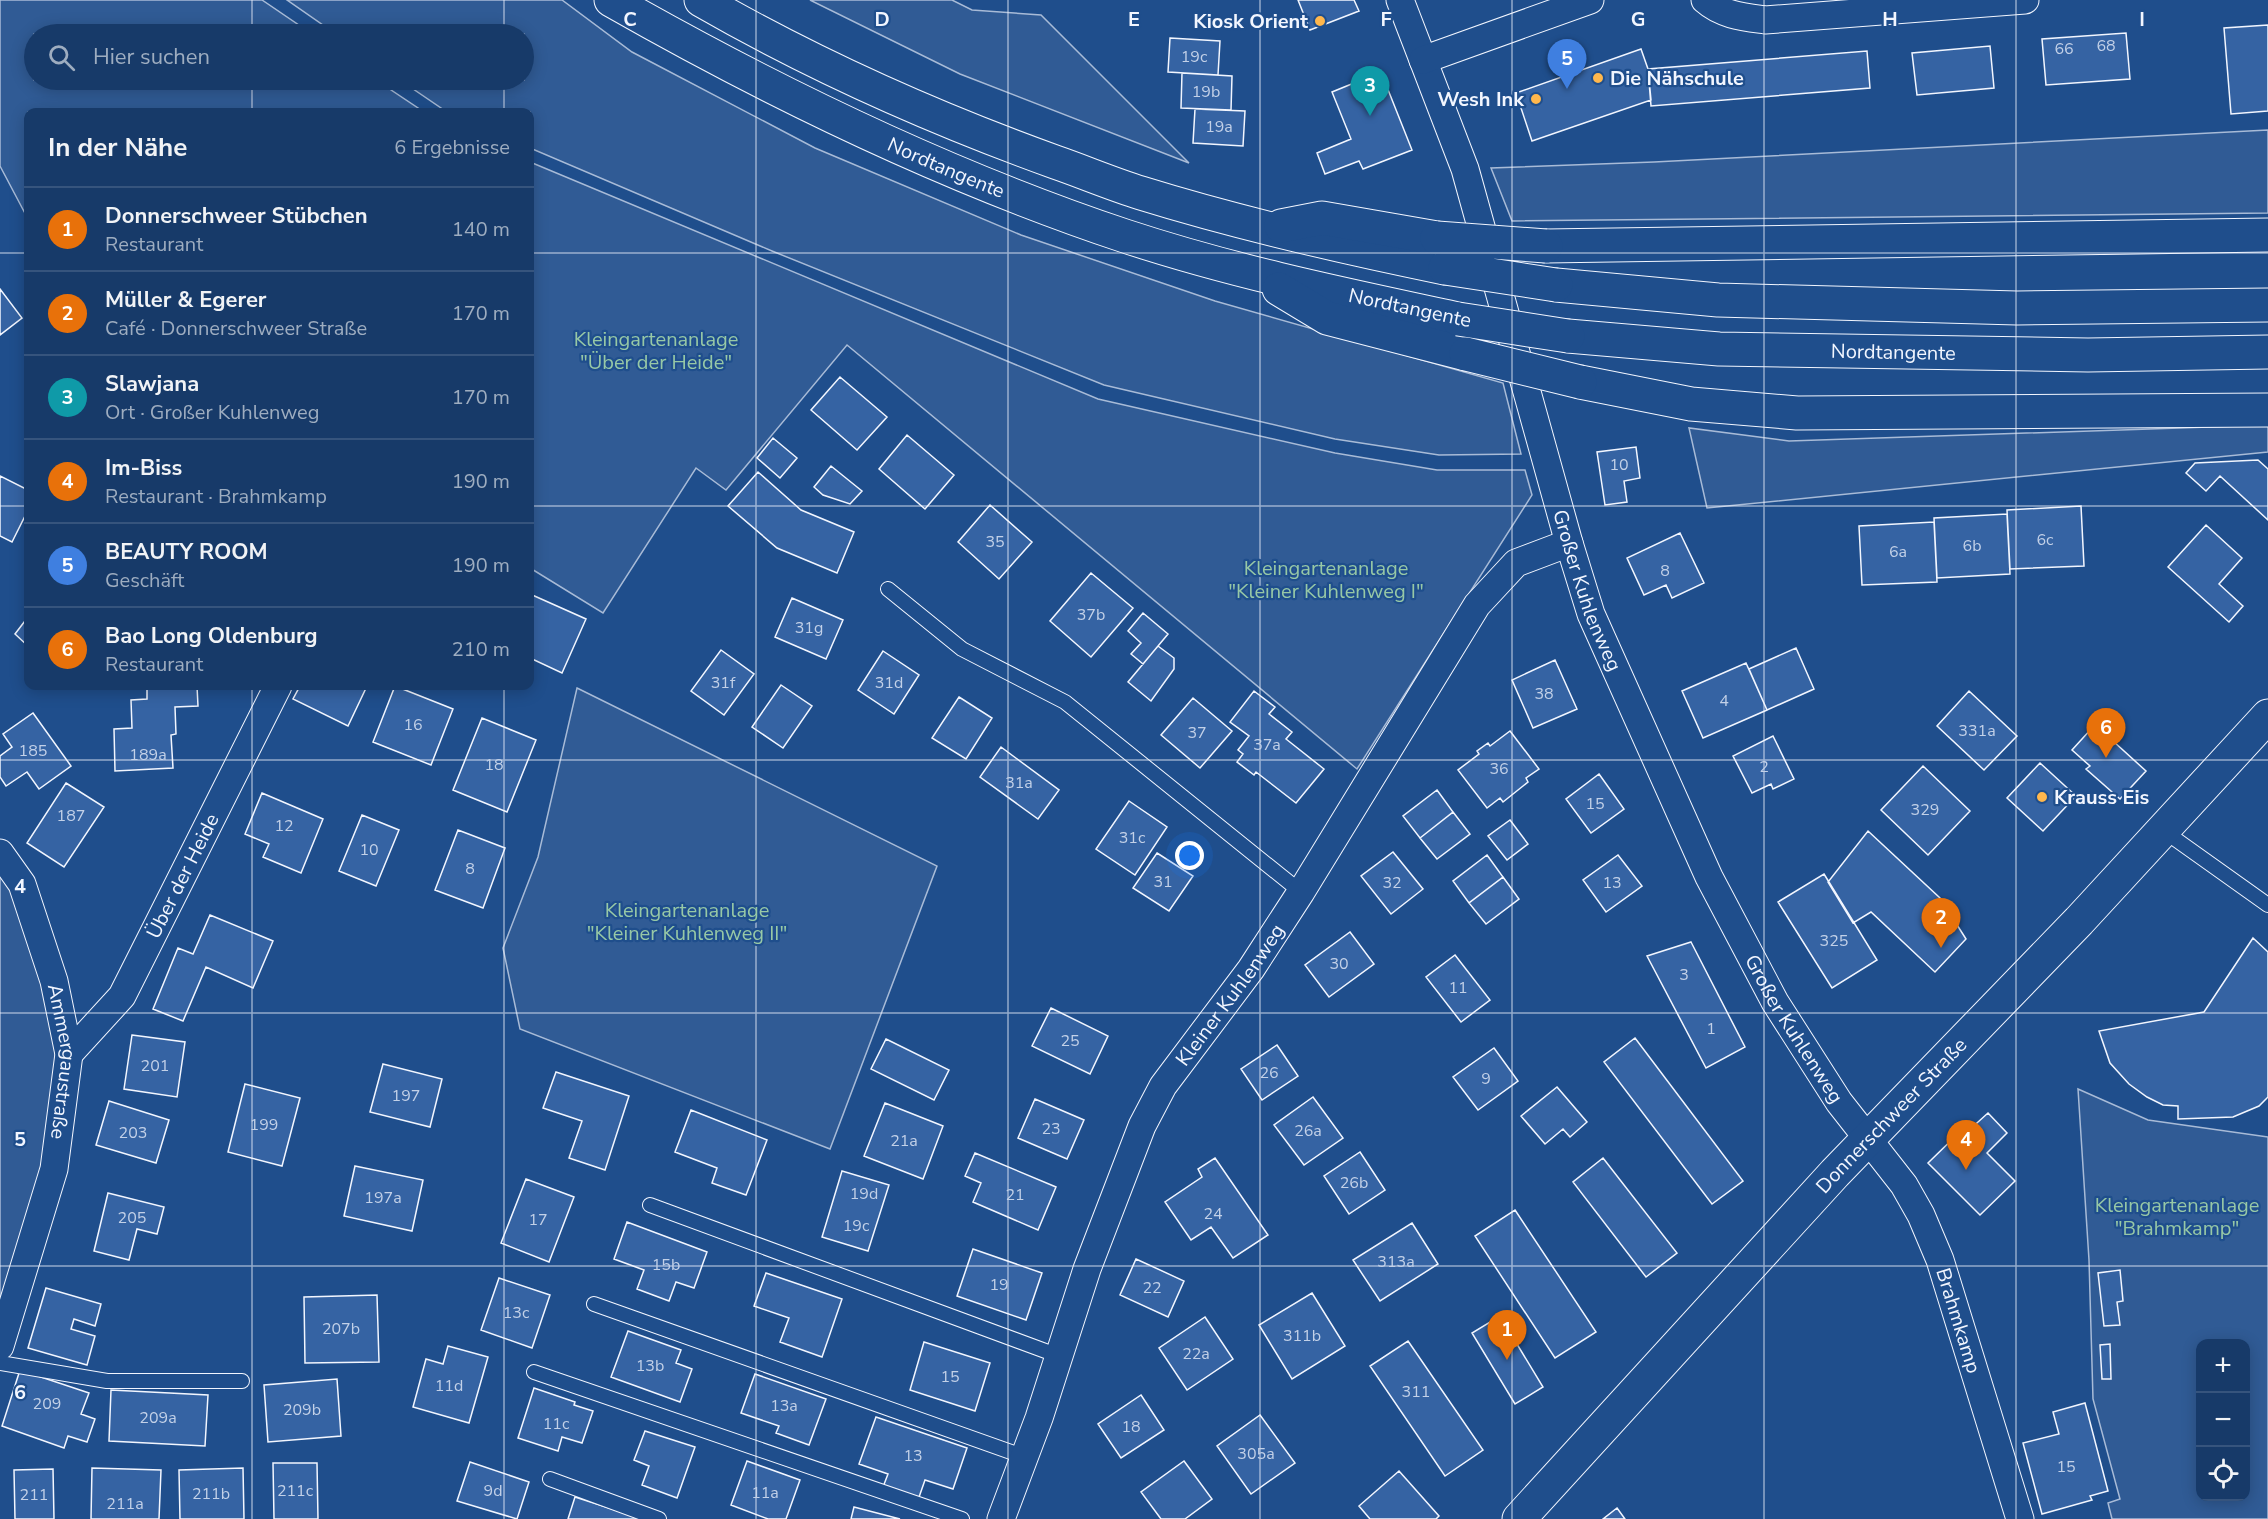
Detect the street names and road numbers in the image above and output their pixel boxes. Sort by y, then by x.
street label: Nordtangente [883,131,1009,204]
street label: Nordtangente [1346,282,1474,334]
street label: Nordtangente [1831,337,1956,366]
street label: Großer Kuhlenweg [1547,507,1628,675]
street label: Über der Heide [140,809,225,943]
street label: Kleiner Kuhlenweg [1169,918,1290,1071]
street label: Großer Kuhlenweg [1739,950,1850,1108]
street label: Ammergaustraße [41,981,83,1141]
street label: Donnerschweer Straße [1810,1032,1973,1199]
street label: Brahmkamp [1930,1264,1988,1377]

